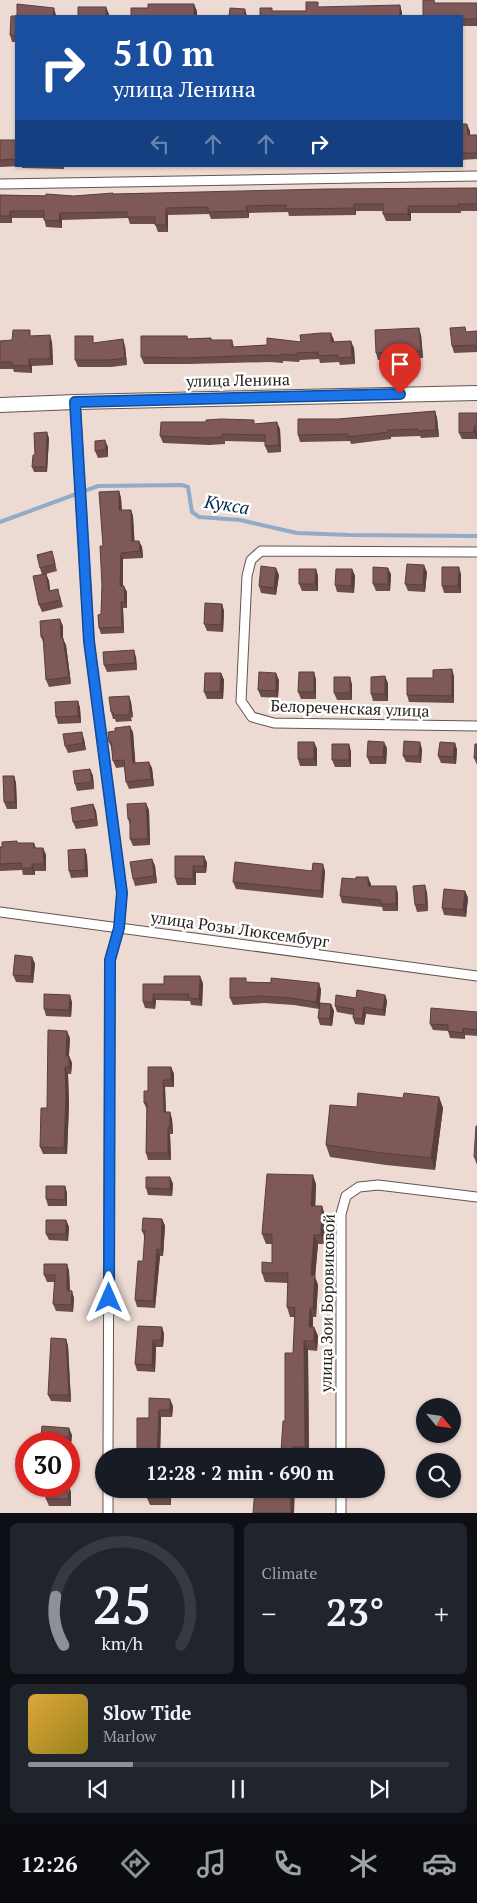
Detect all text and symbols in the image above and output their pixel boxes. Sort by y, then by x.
text: 510 m [113,30,214,76]
icon: right [30,35,95,100]
text: улица Ленина [113,74,256,103]
icon: left [146,130,174,158]
icon: ahead [199,130,227,158]
icon: ahead [252,130,280,158]
icon: right [305,130,333,158]
pin [379,343,421,394]
icon: arrive [386,350,414,378]
street label: улица Ленина [185,368,290,392]
water label: Кукса [202,488,251,519]
street label: Белореченская улица [270,694,430,722]
street label: улица Розы Люксембург [148,905,331,952]
street label: улица Зои Боровиковой [314,1213,340,1393]
position arrow [82,1271,134,1323]
north arrow [416,1398,461,1442]
map controls [416,1398,461,1498]
speed limit sign: 30 [15,1432,80,1497]
button: search [416,1453,461,1498]
text: 12:28 · 2 min · 690 m [146,1460,334,1485]
text: Climate [262,1562,317,1584]
text: 25 [92,1570,151,1639]
text: 23° [326,1587,385,1637]
text: − [262,1595,276,1632]
text: + [434,1595,449,1632]
text: km/h [101,1631,143,1655]
text: Slow Tide [103,1700,192,1725]
text: Marlow [103,1725,156,1747]
icon: previous [84,1775,112,1803]
icon: pause [224,1775,252,1803]
icon: next [365,1775,393,1803]
icon: directions [118,1846,153,1881]
icon: music [194,1846,229,1881]
icon: phone [270,1846,305,1881]
icon: climate [346,1846,381,1881]
icon: car [422,1846,457,1881]
text: 12:26 [20,1849,78,1878]

